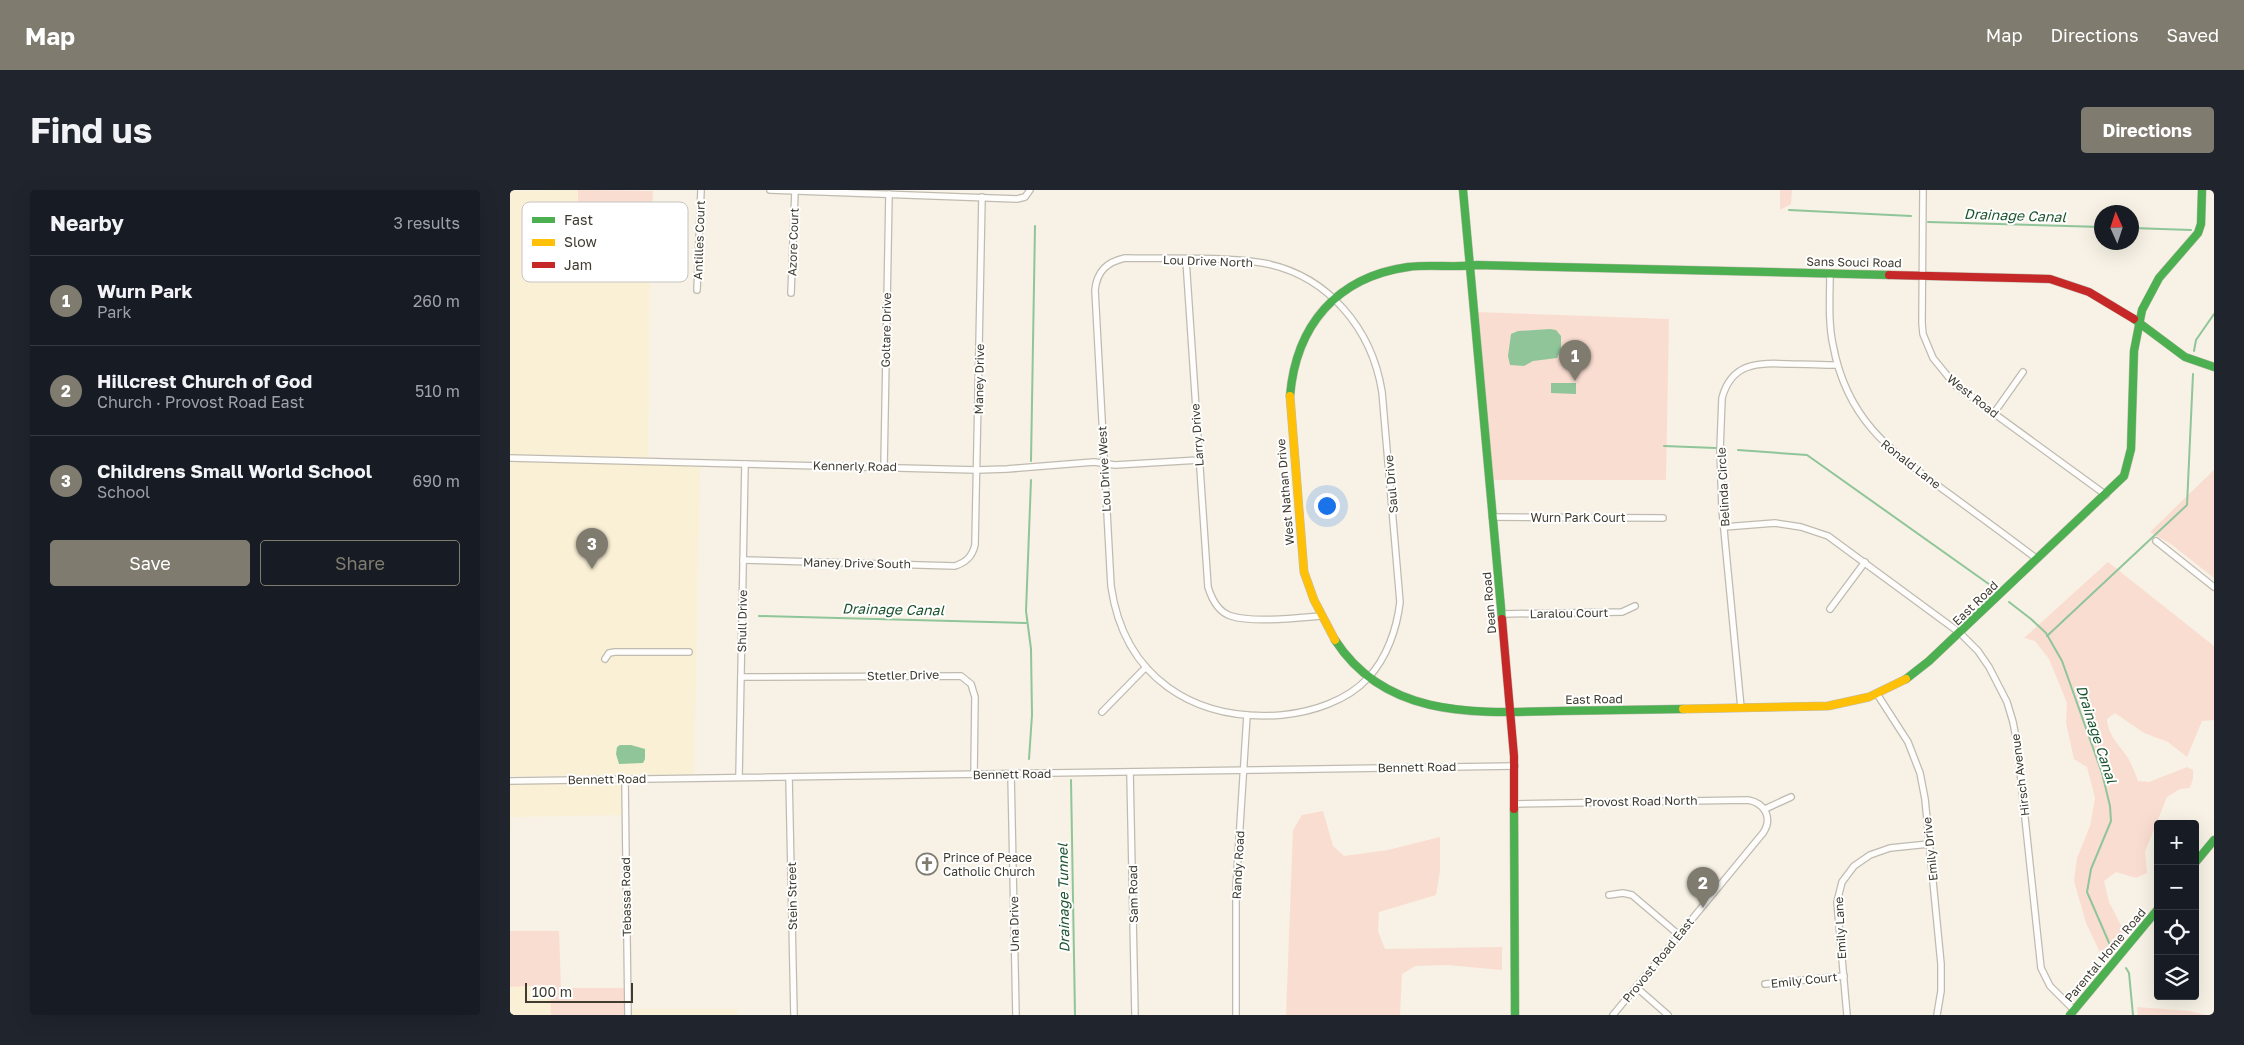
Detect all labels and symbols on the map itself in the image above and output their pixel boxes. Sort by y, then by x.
street label: Antilles Court [690,200,708,280]
legend [522,202,688,282]
water label: Drainage Canal [1964,205,2067,225]
north arrow [2094,205,2139,250]
street label: Azore Court [784,207,802,276]
text: Fast [564,211,593,228]
text: Slow [564,233,597,250]
street label: Lou Drive North [1163,252,1253,270]
street label: Sans Souci Road [1806,254,1902,270]
text: Jam [564,256,592,273]
street label: Goltare Drive [878,292,894,368]
pin: 1 [1559,340,1591,381]
street label: Maney Drive [971,344,987,414]
street label: West Road [1944,371,2002,421]
street label: Larry Drive [1187,403,1207,467]
street label: Lou Drive West [1094,425,1114,512]
street label: Ronald Lane [1878,436,1944,492]
street label: West Nathan Drive [1273,438,1297,546]
street label: Belinda Circle [1713,447,1733,527]
street label: Saul Drive [1381,454,1401,514]
street label: Kennerly Road [813,458,897,474]
your location [1314,493,1340,519]
street label: Wurn Park Court [1531,510,1626,525]
pin: 3 [576,528,608,569]
street label: Maney Drive South [803,555,911,571]
street label: Dean Road [1479,572,1499,634]
street label: East Road [1949,578,2001,628]
street label: Shull Drive [734,589,750,653]
water label: Drainage Canal [842,600,945,618]
street label: Laralou Court [1530,605,1609,621]
street label: Stetler Drive [867,667,939,683]
water label: Drainage Canal [2073,683,2121,786]
street label: East Road [1565,691,1623,707]
street label: Hirsch Avenue [2008,733,2032,817]
street label: Bennett Road [1378,759,1456,775]
street label: Bennett Road [973,766,1051,782]
street label: Bennett Road [568,771,646,787]
street label: Provost Road North [1584,793,1698,809]
street label: Emily Drive [1919,816,1941,882]
street label: Randy Road [1229,830,1247,900]
water label: Drainage Tunnel [1054,843,1072,953]
place label: Prince of Peace Catholic Church [943,850,1035,879]
church icon: Prince of Peace Catholic Church [915,852,939,876]
street label: Tebassa Road [618,857,634,937]
street label: Stein Street [784,862,800,930]
street label: Sam Road [1125,865,1141,923]
pin: 2 [1687,867,1719,908]
street label: Una Drive [1006,896,1022,952]
street label: Emily Lane [1831,896,1849,960]
street label: Parental Home Road [2061,905,2149,1005]
street label: Provost Road East [1619,914,1697,1005]
street label: Emily Court [1770,969,1838,991]
scale bar [525,980,632,1003]

